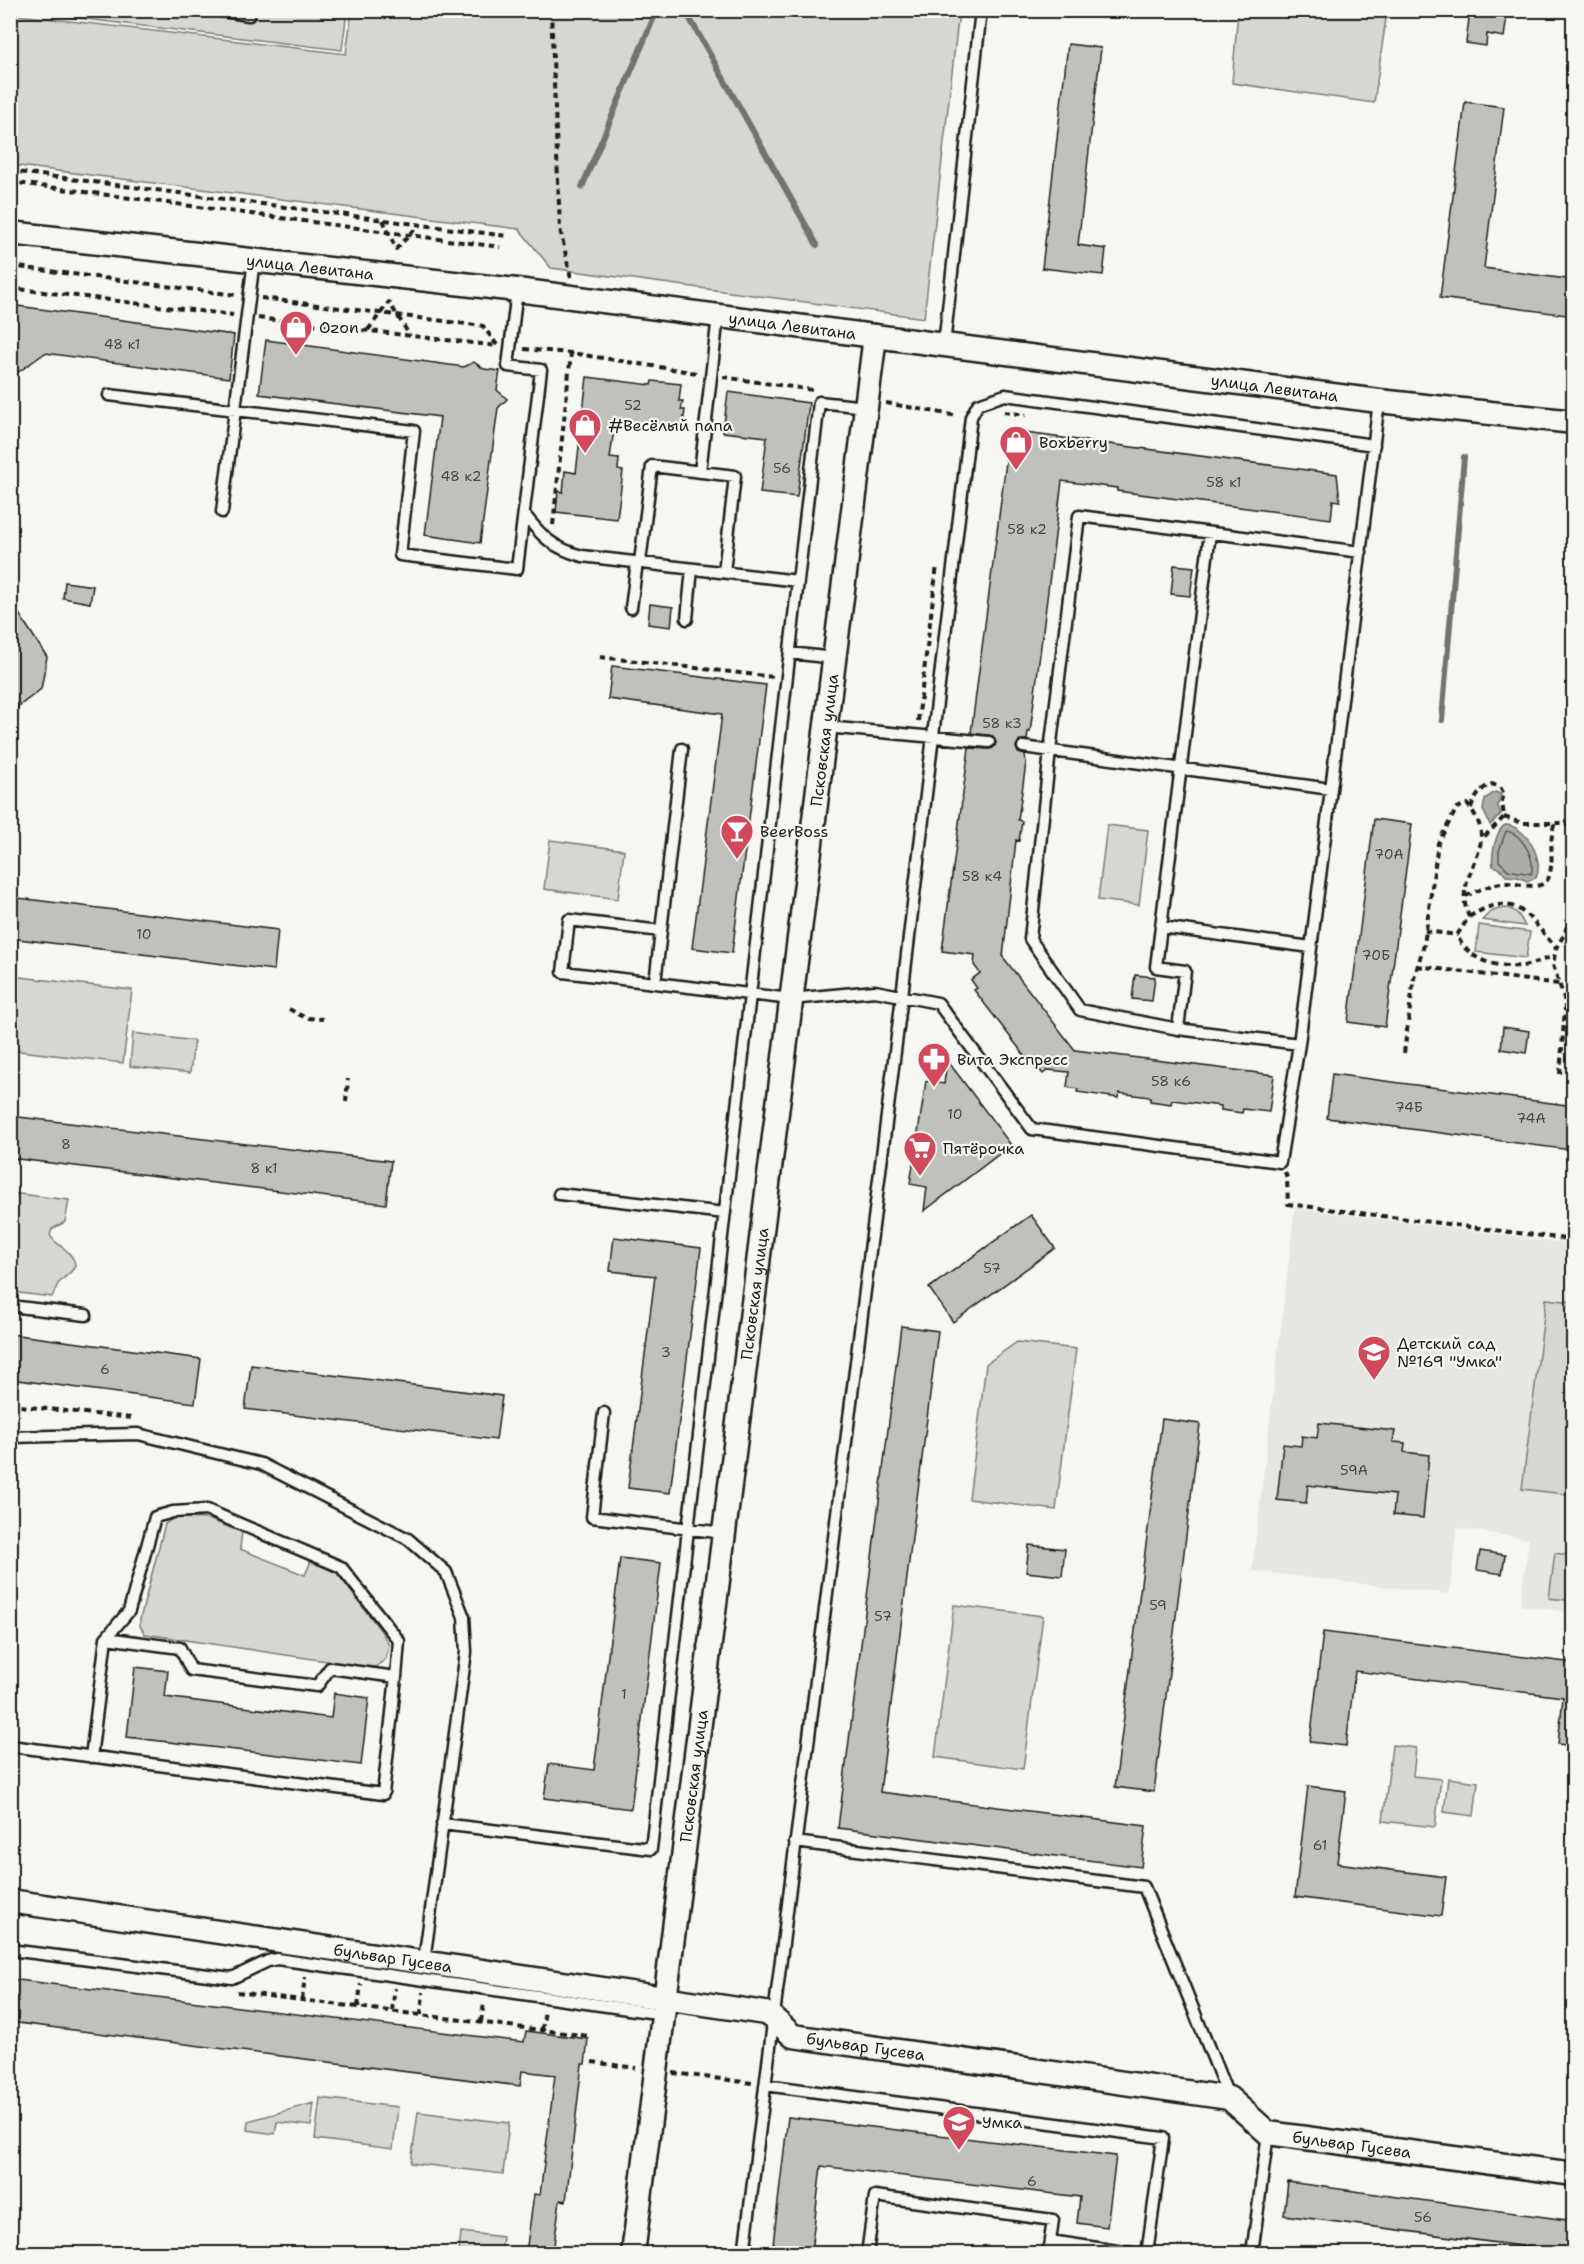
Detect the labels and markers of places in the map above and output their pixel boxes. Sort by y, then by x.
shop icon: Ozon [278,309,314,356]
place label: Ozon [319,317,359,338]
shop icon: #Весёлый папа [567,407,603,454]
place label: #Весёлый папа [608,415,733,436]
shop icon: Boxberry [998,424,1034,471]
place label: Boxberry [1039,432,1108,453]
bar icon: BeerBoss [719,813,755,860]
place label: BeerBoss [760,821,828,842]
pharmacy icon: Вита Экспресс [916,1041,952,1088]
place label: Вита Экспресс [957,1049,1068,1070]
supermarket icon: Пятёрочка [902,1130,938,1177]
place label: Пятёрочка [943,1138,1024,1159]
place label: Детский сад №169 "Умка" [1397,1333,1502,1372]
school or university icon: Детский сад №169 "Умка" [1356,1334,1392,1381]
school or university icon: Умка [941,2104,977,2151]
place label: Умка [982,2112,1022,2133]

